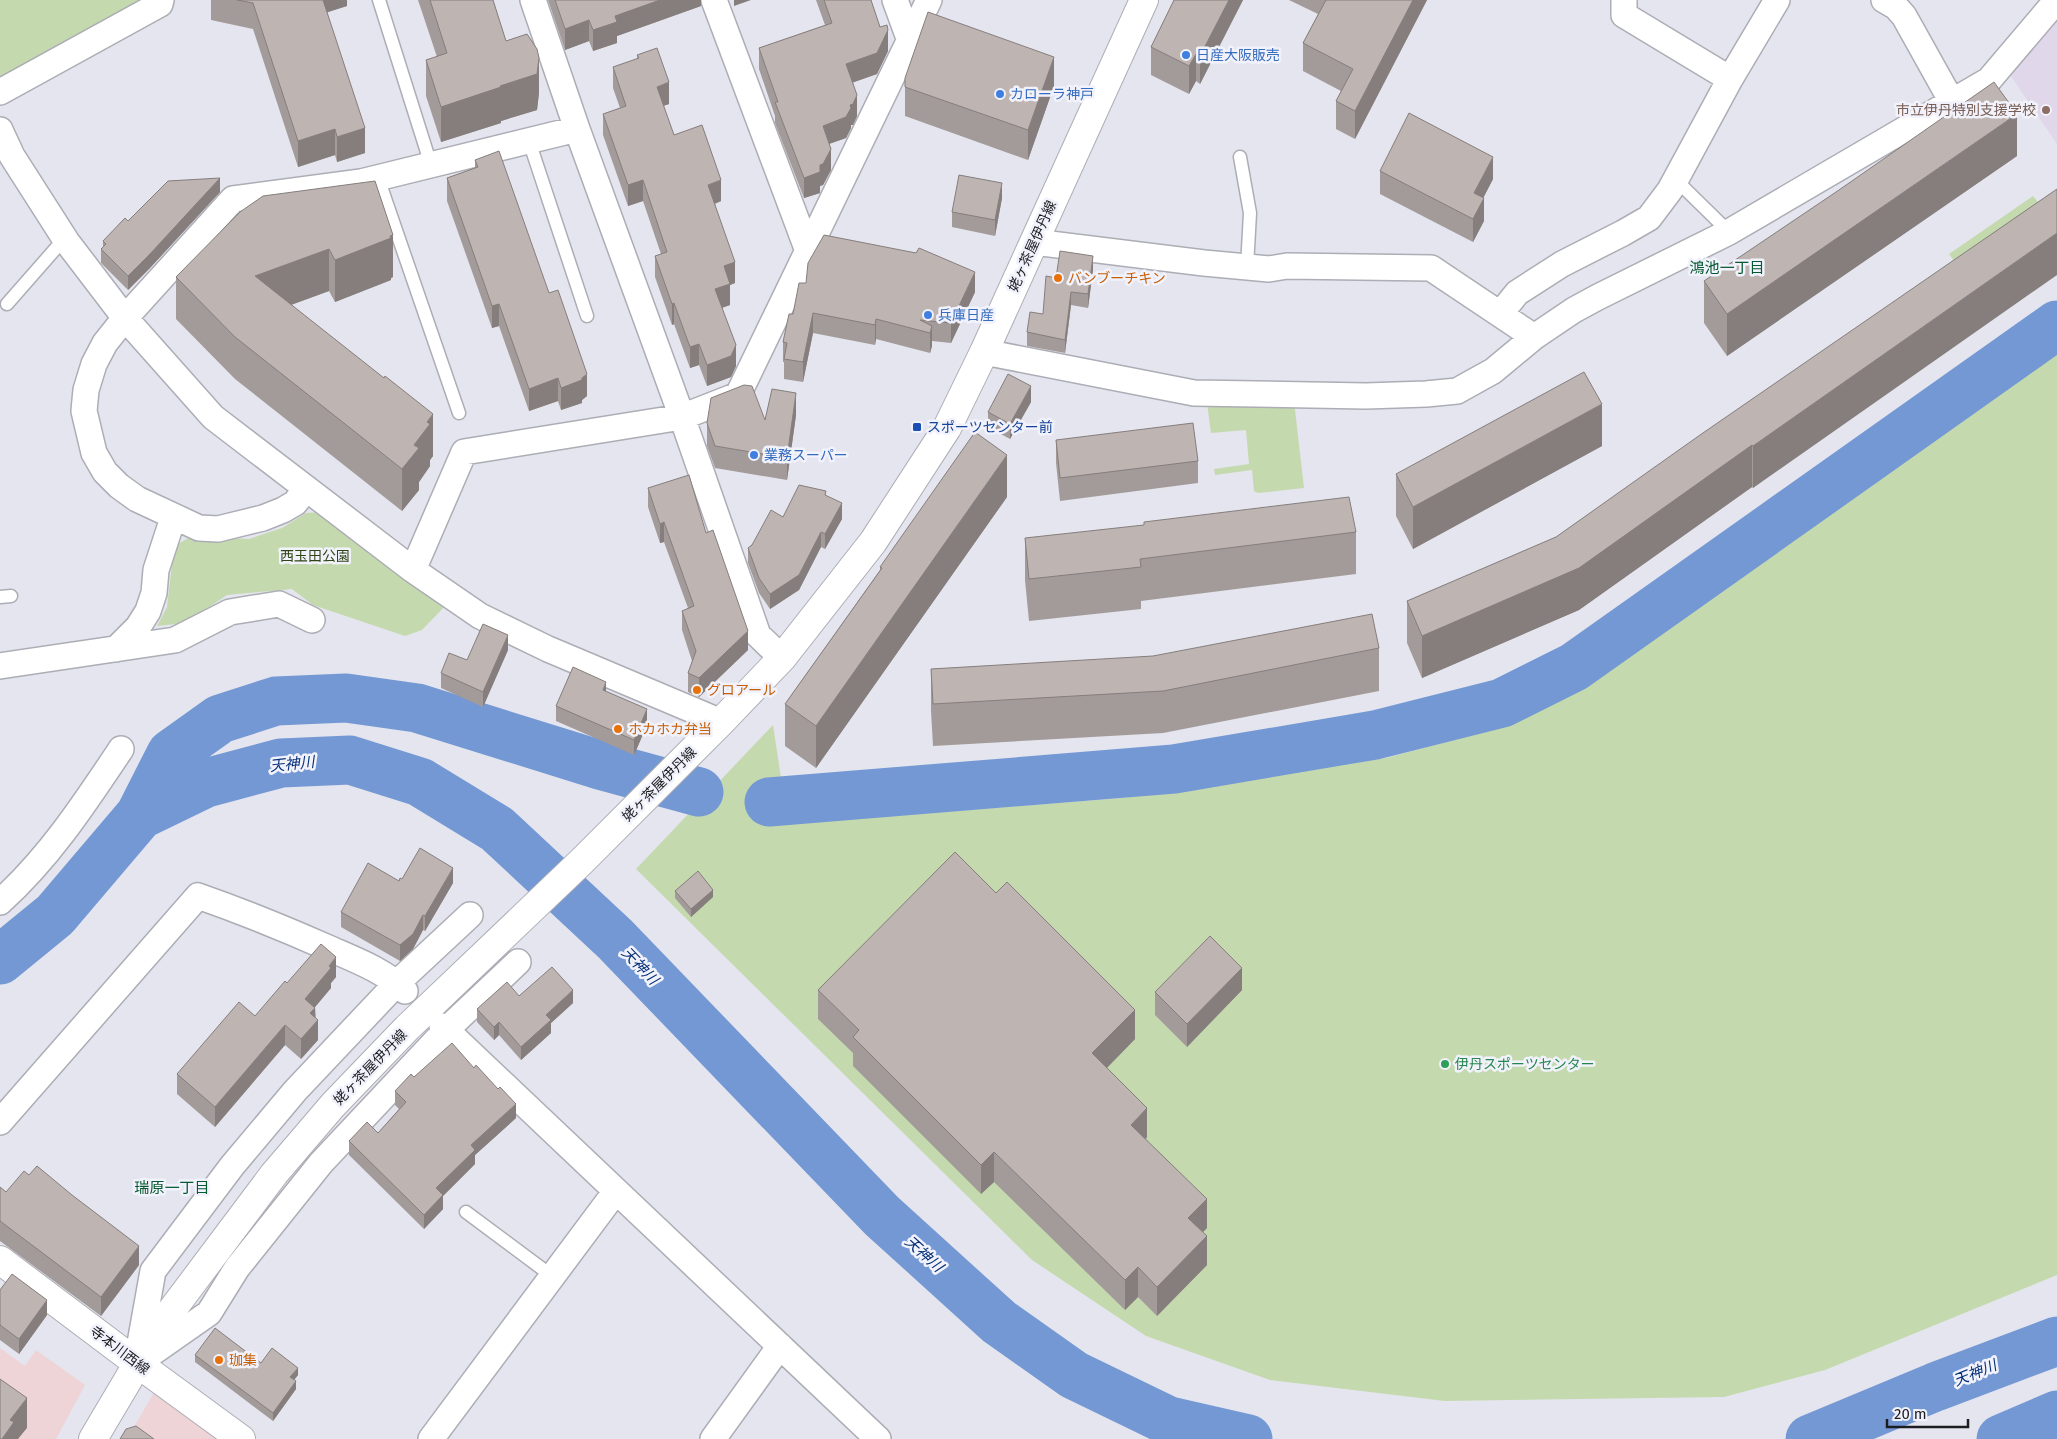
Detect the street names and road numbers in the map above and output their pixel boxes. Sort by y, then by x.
street label: 姥ヶ茶屋伊丹線 [1005,198,1060,294]
street label: 姥ヶ茶屋伊丹線 [619,744,700,825]
street label: 姥ヶ茶屋伊丹線 [330,1026,411,1108]
street label: 寺本川西線 [87,1323,153,1378]

